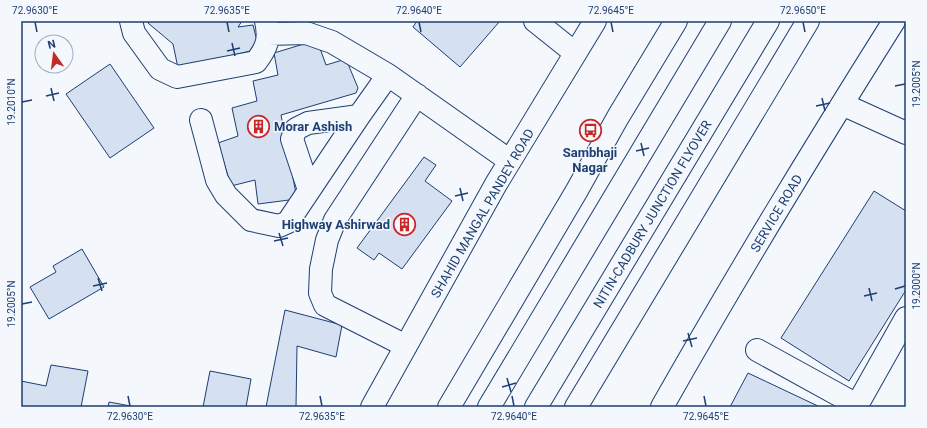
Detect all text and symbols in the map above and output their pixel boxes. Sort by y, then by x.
text: 72.9630°E [12,5,58,16]
text: 72.9635°E [204,5,250,16]
text: 72.9640°E [396,5,442,16]
text: 72.9645°E [588,5,634,16]
text: 72.9650°E [780,5,826,16]
north arrow [34,34,74,74]
text: N [46,37,57,52]
text: 19.2005°N [911,60,922,108]
text: 19.2010°N [6,78,17,126]
building icon: Morar Ashish [246,113,272,139]
bus stop icon: Sambhaji Nagar [577,117,603,143]
street label: NITIN-CADBURY JUNCTION FLYOVER [590,118,715,311]
place label: Morar Ashish [274,119,352,134]
street label: SHAHID MANGAL PANDEY ROAD [428,126,537,300]
place label: Sambhaji Nagar [563,145,617,175]
street label: SERVICE ROAD [747,172,805,255]
building icon: Highway Ashirwad [392,211,418,237]
place label: Highway Ashirwad [282,217,390,232]
text: 19.2000°N [911,262,922,310]
text: 19.2005°N [6,280,17,328]
text: 72.9630°E [107,411,153,422]
text: 72.9635°E [299,411,345,422]
text: 72.9640°E [491,411,537,422]
text: 72.9645°E [683,411,729,422]

